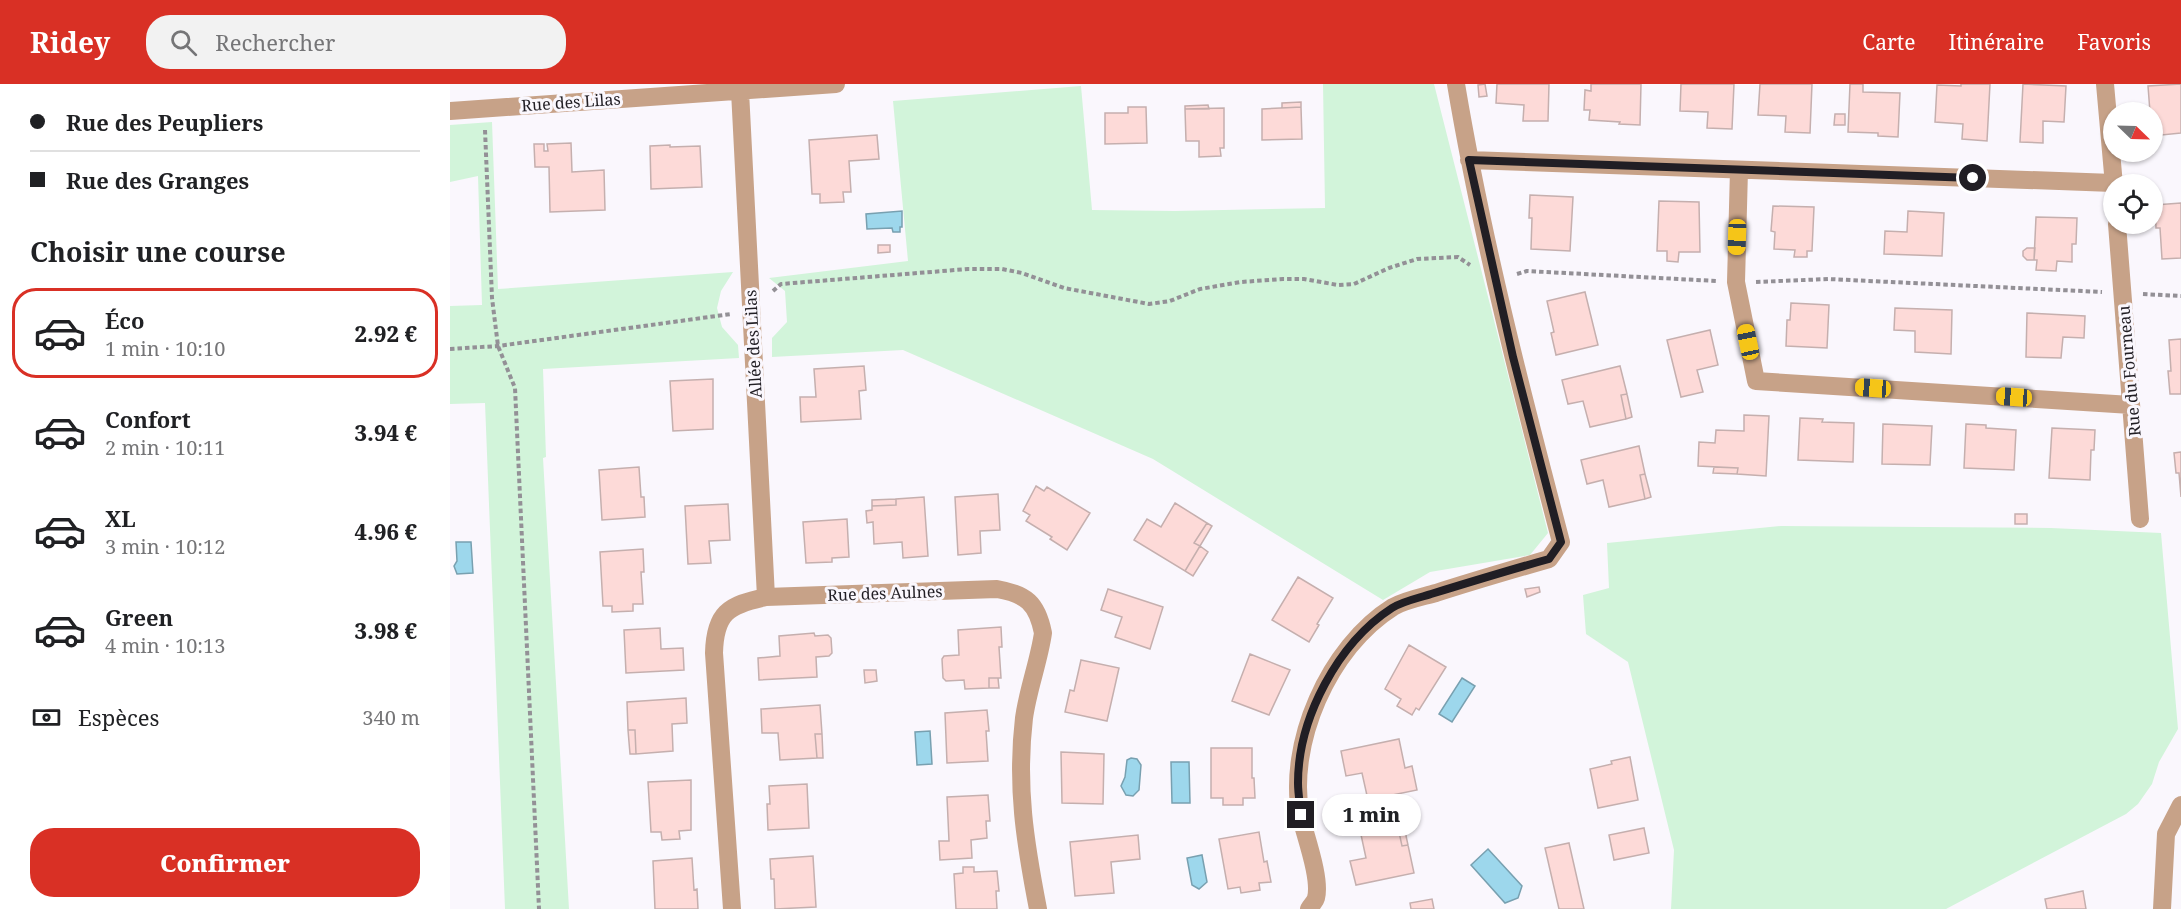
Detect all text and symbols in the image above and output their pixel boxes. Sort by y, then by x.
search box [146,15,566,69]
text: Ridey [30,23,110,61]
icon: search [167,26,200,59]
text: Rechercher [215,27,335,57]
text: Carte [1862,28,1916,56]
text: Itinéraire [1949,28,2044,56]
text: Favoris [2077,28,2151,56]
street label: Rue des Lilas [521,88,621,116]
north arrow [2103,102,2163,162]
map controls [2103,102,2163,234]
text: Rue des Peupliers [66,107,263,137]
route start [1959,164,1986,191]
text: Rue des Granges [66,165,249,195]
button: locate [2103,174,2163,234]
car [1727,219,1747,255]
text: Choisir une course [30,233,286,270]
street label: Allée des Lilas [739,289,767,399]
text: Éco [105,305,144,335]
street label: Rue du Fourneau [2112,305,2146,437]
icon: car [33,306,87,360]
text: 2.92 € [355,318,417,348]
car [1735,323,1761,361]
text: 1 min · 10:10 [105,335,225,362]
car [1854,378,1892,398]
car [1995,387,2033,407]
text: Confort [105,404,191,434]
icon: car [33,405,87,459]
text: 3.94 € [355,417,417,447]
text: 2 min · 10:11 [105,434,225,461]
text: XL [105,503,136,533]
icon: car [33,504,87,558]
text: 4.96 € [355,516,417,546]
text: 3 min · 10:12 [105,533,225,560]
street label: Rue des Aulnes [827,580,943,606]
text: Green [105,602,173,632]
icon: car [33,603,87,657]
text: 3.98 € [355,615,417,645]
text: 4 min · 10:13 [105,632,225,659]
icon: cash [30,701,63,734]
text: Espèces [78,702,159,732]
text: 340 m [362,704,420,731]
callout: 1 min [1322,794,1421,836]
route end [1287,801,1314,828]
text: 1 min [1343,801,1400,828]
button: Confirmer [30,828,420,897]

